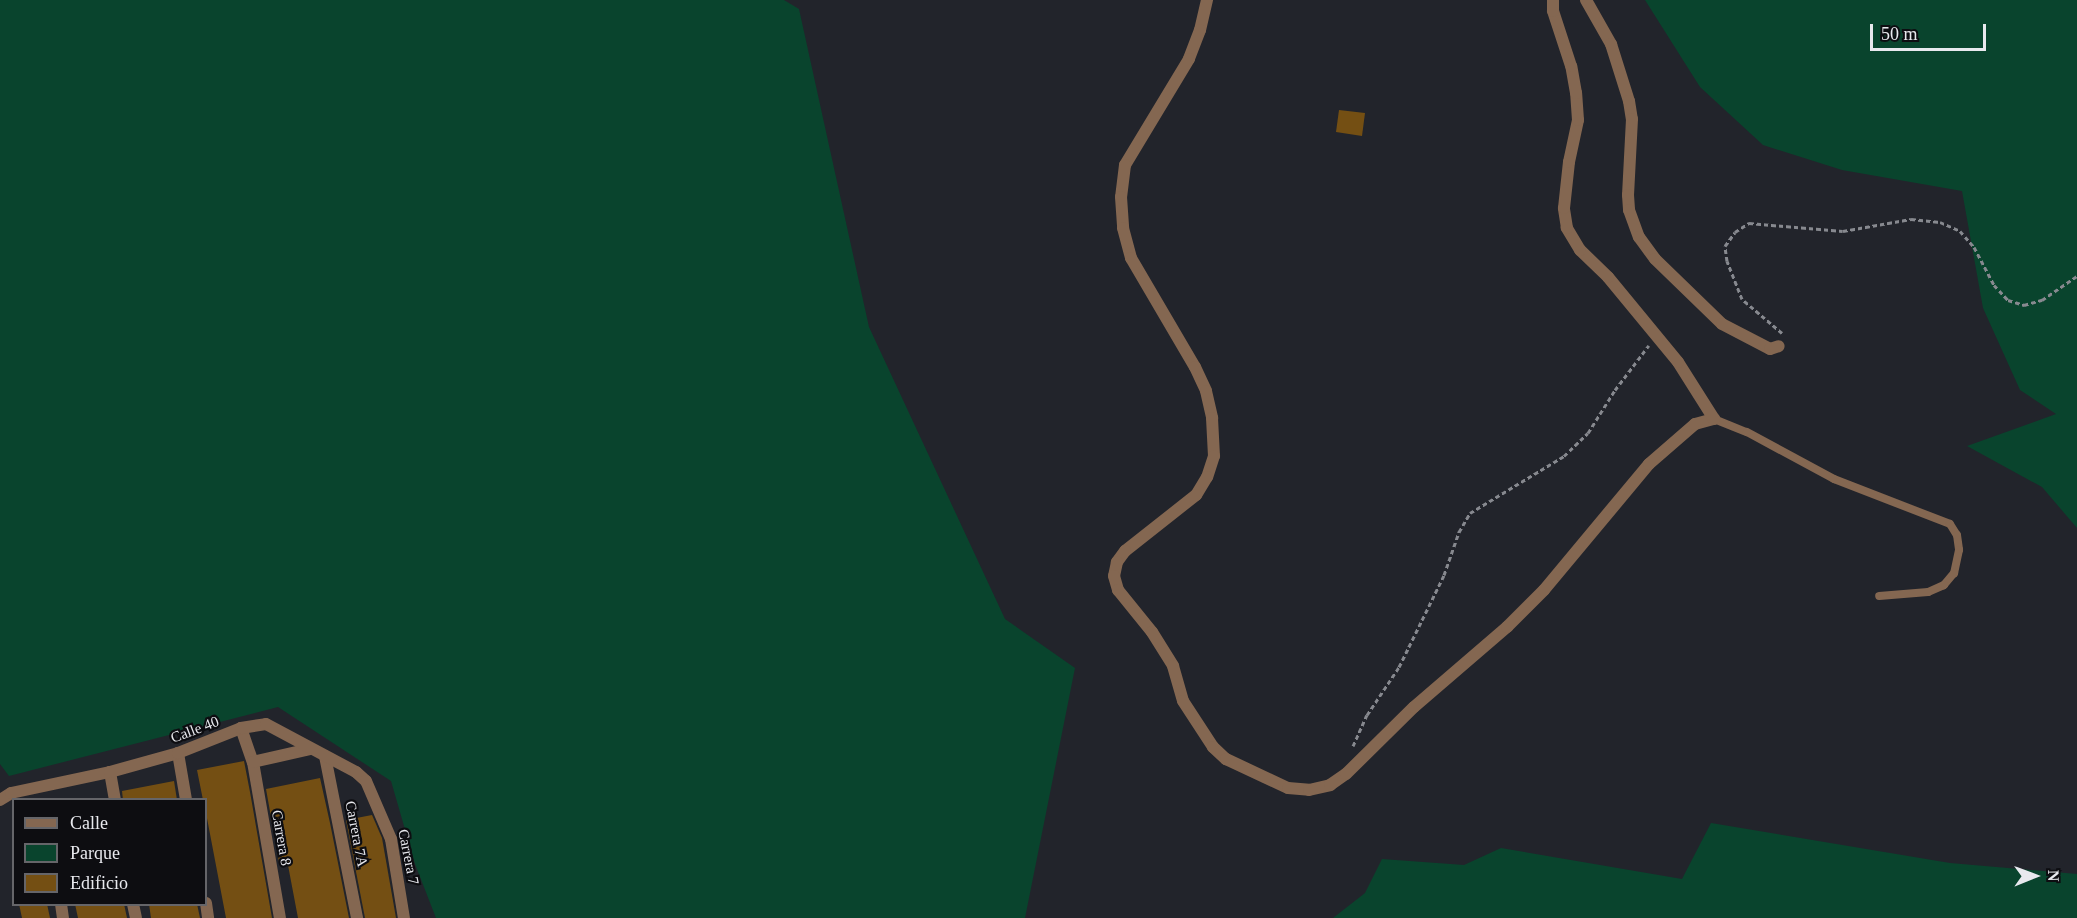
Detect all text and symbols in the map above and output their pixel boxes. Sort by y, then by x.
scale bar [1873,12,1988,50]
text: 50 m [1881,24,1918,44]
street label: Calle 40 [168,713,222,747]
legend [12,798,207,906]
street label: Carrera 7A [341,799,371,869]
street label: Carrera 8 [267,809,295,867]
text: Calle [70,813,108,833]
street label: Carrera 7 [394,828,422,886]
text: Parque [70,843,120,863]
north arrow [2005,846,2065,906]
text: N [2045,870,2062,882]
text: Edificio [70,873,128,893]

